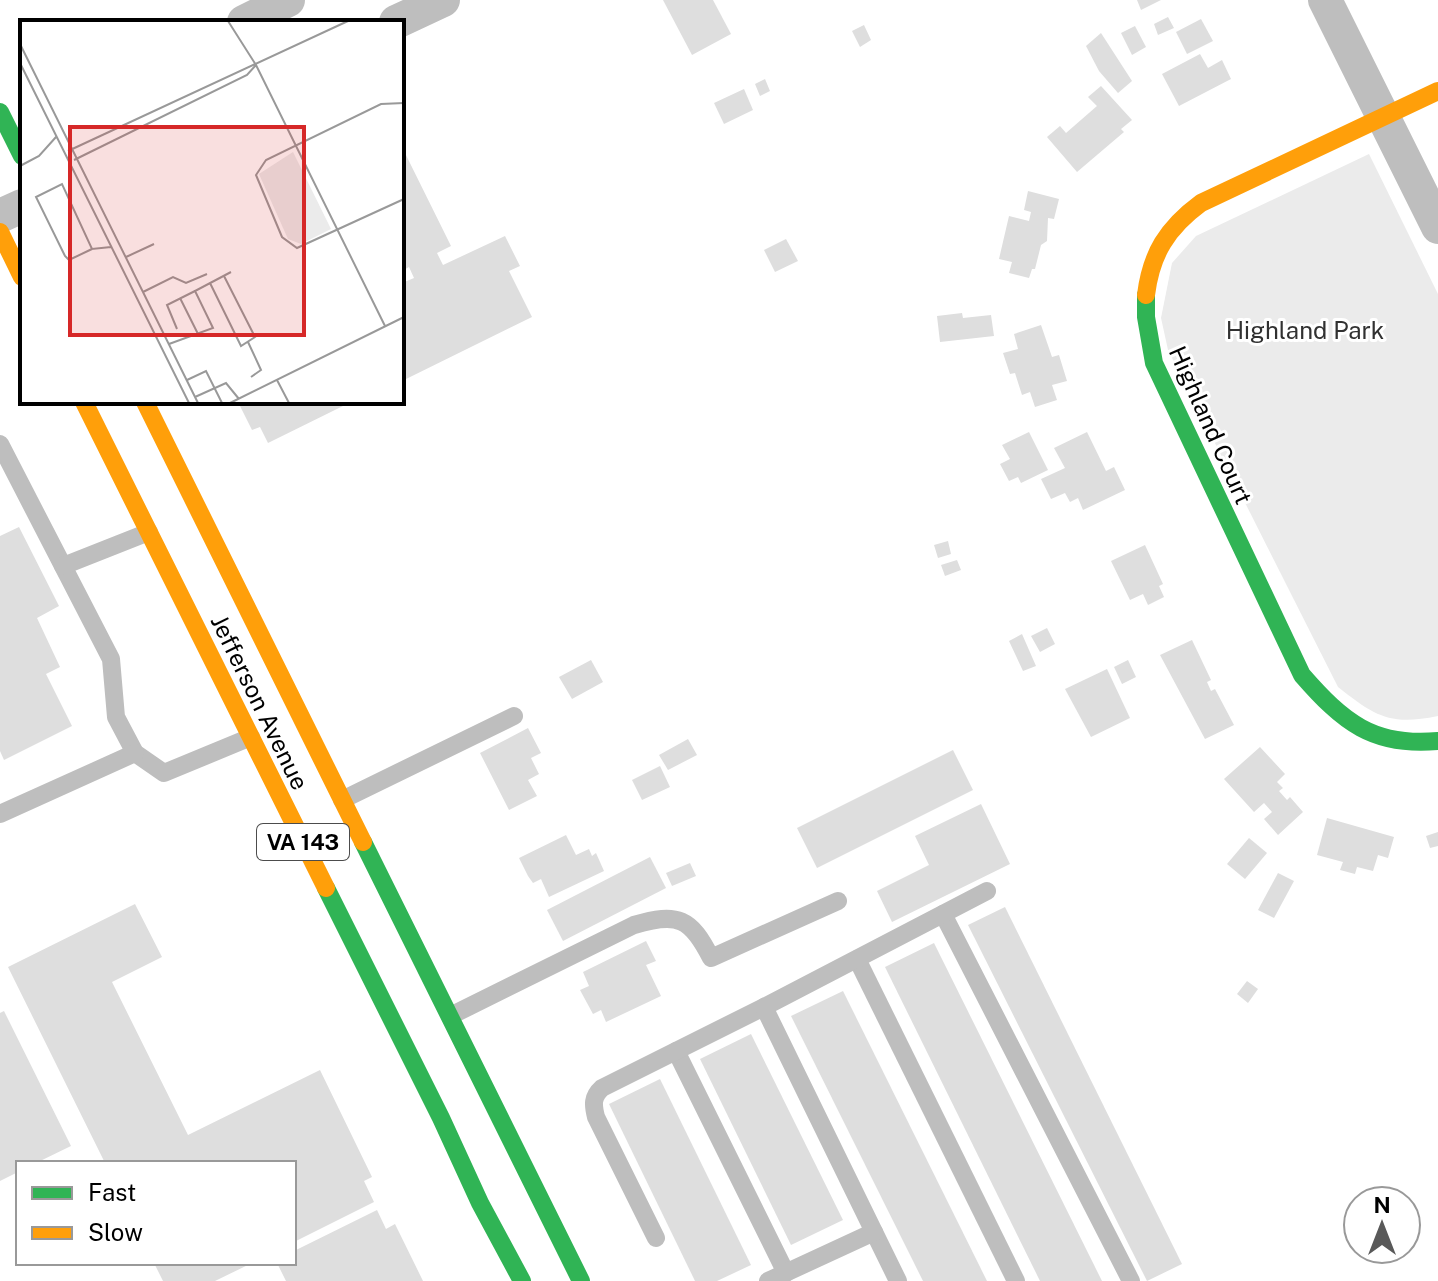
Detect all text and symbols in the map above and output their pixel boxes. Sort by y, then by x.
inset map [20,20,404,404]
park label: Highland Park [1226,316,1384,344]
street label: Highland Court [1164,342,1258,508]
street label: Jefferson Avenue [205,610,315,794]
road number: VA 143 [257,824,349,860]
legend [16,1161,296,1265]
text: Fast [88,1178,136,1206]
north arrow [1342,1185,1422,1265]
text: N [1373,1192,1391,1218]
text: Slow [88,1218,143,1246]

